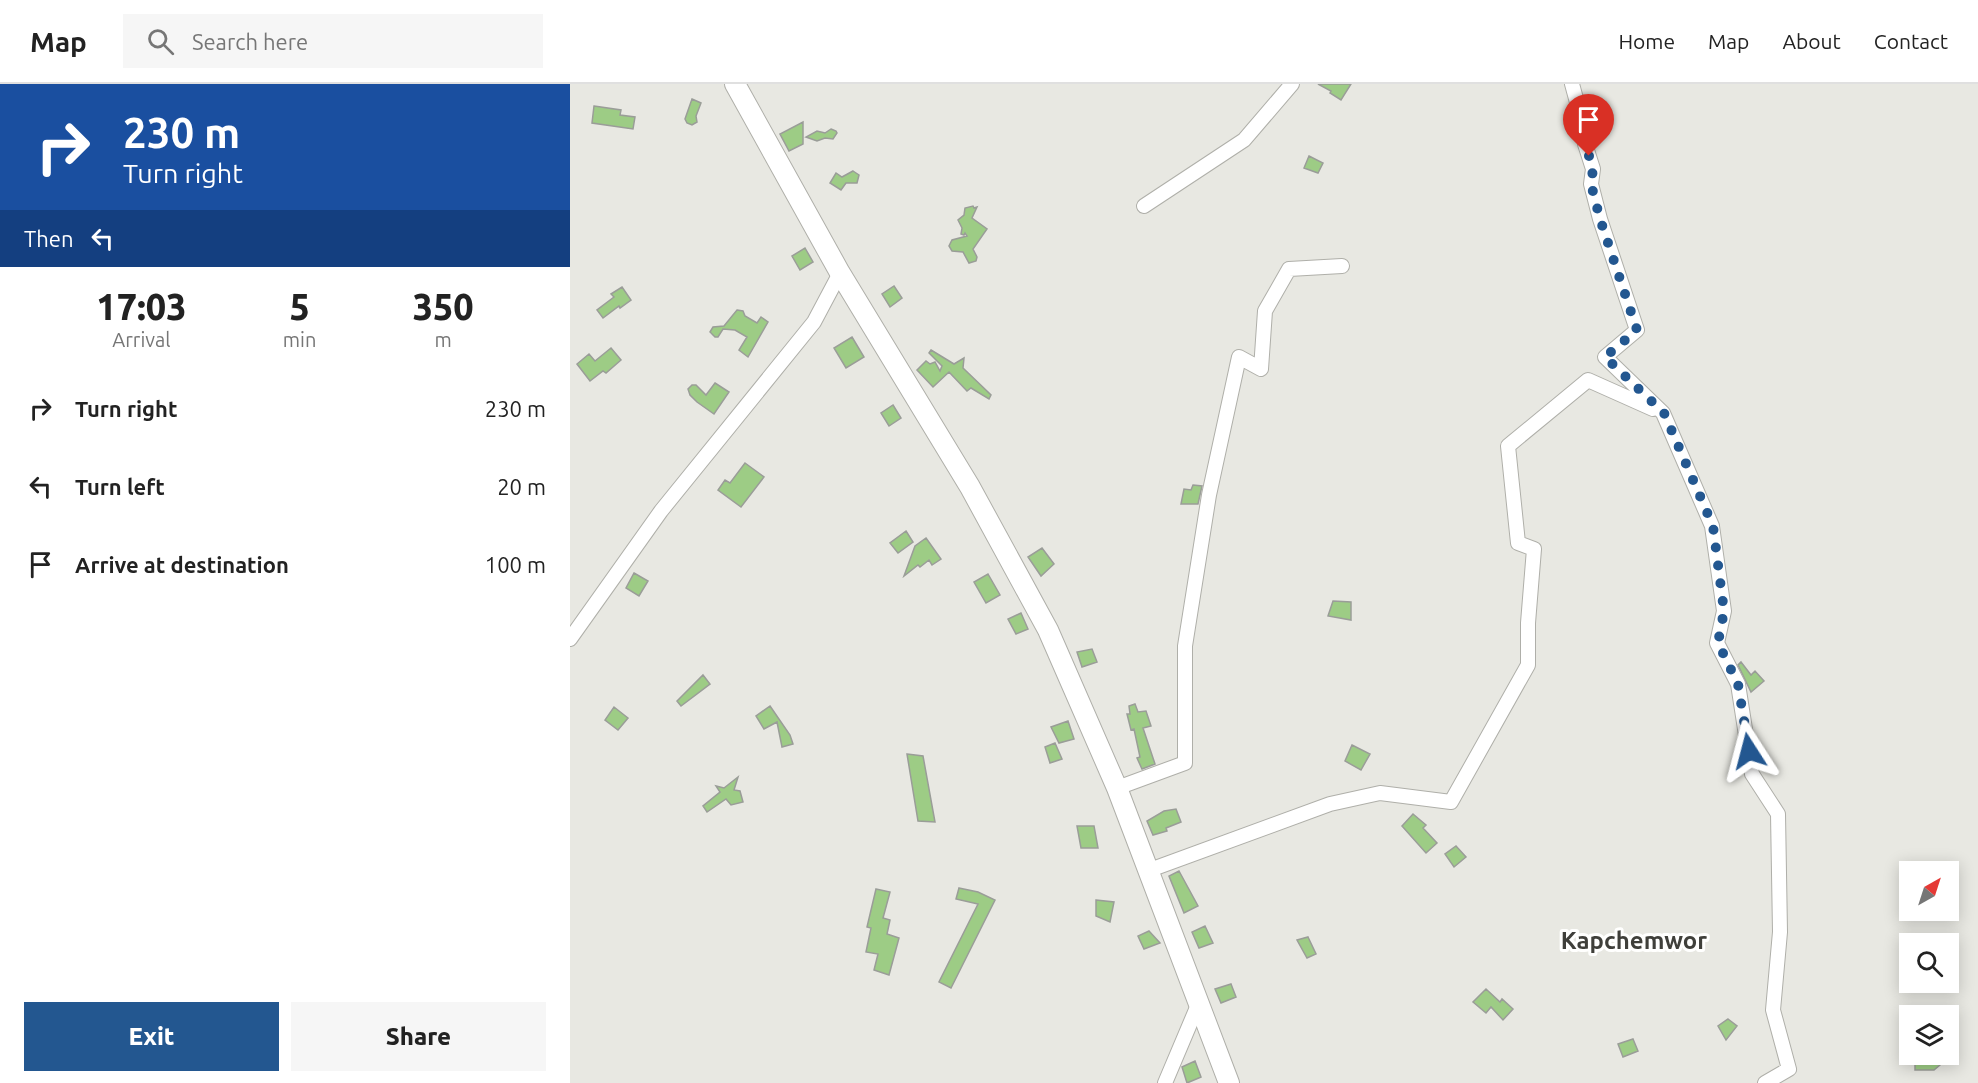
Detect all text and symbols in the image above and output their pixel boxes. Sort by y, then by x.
search box [123,14,543,68]
icon: search [144,25,177,58]
text: Map [30,26,87,57]
text: Search here [192,29,308,54]
text: Home [1618,29,1675,53]
text: Map [1708,29,1749,53]
text: About [1782,29,1841,53]
text: Contact [1874,29,1948,53]
pin [1563,94,1614,156]
icon: arrive [1572,103,1605,136]
icon: right [24,108,102,186]
text: 230 m [123,109,240,156]
text: Turn right [123,158,243,188]
icon: left [86,222,119,255]
text: Then [24,226,74,251]
text: 17:03 [96,286,186,327]
text: 5 [289,286,310,327]
text: 350 [413,286,474,327]
text: Arrival [112,328,171,351]
text: min [283,328,316,351]
text: m [435,328,452,351]
icon: right [24,392,57,425]
text: Turn right [75,396,177,421]
text: 230 m [485,396,546,421]
icon: left [24,470,57,503]
text: Turn left [75,474,165,499]
text: 20 m [497,474,546,499]
icon: arrive [24,548,57,581]
text: Arrive at destination [75,552,289,577]
text: 100 m [485,552,546,577]
position arrow [1717,719,1781,783]
north arrow [1899,861,1959,921]
map controls [1899,861,1959,1065]
district label: Kapchemwor [1561,927,1707,954]
button: search [1899,933,1959,993]
button: Exit [24,1002,279,1071]
button: Share [291,1002,546,1071]
button: layers [1899,1005,1959,1065]

